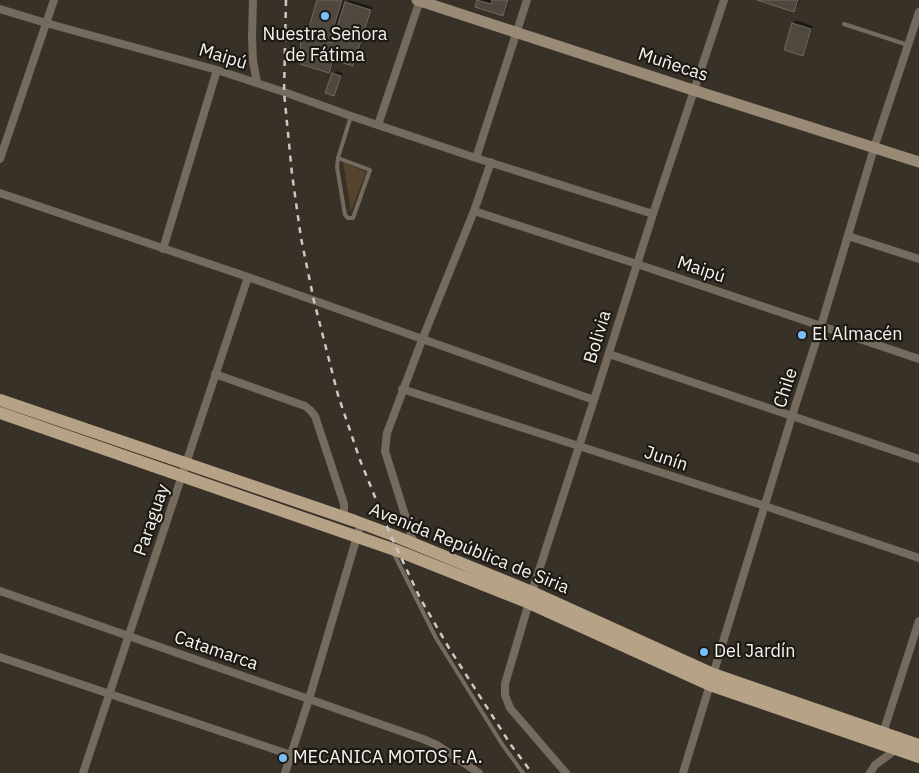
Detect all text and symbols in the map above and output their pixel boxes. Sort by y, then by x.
marker: Nuestra Señora de Fátima [319,10,331,22]
place label: Nuestra Señora de Fátima [263,24,387,66]
street label: Maipú [196,39,250,75]
street label: Muñecas [635,44,711,86]
street label: Maipú [674,252,728,288]
street label: Bolivia [580,308,616,366]
place label: El Almacén [812,324,902,346]
marker: El Almacén [796,329,808,341]
street label: Chile [769,365,803,411]
street label: Junín [642,442,690,476]
street label: Paraguay [130,481,174,559]
street label: Avenida República de Siria [366,499,572,599]
street label: Catamarca [171,627,261,675]
place label: Del Jardín [714,641,796,663]
marker: Del Jardín [698,646,710,658]
place label: MECANICA MOTOS F.A. [293,747,483,769]
marker: MECANICA MOTOS F.A. [277,752,289,764]

